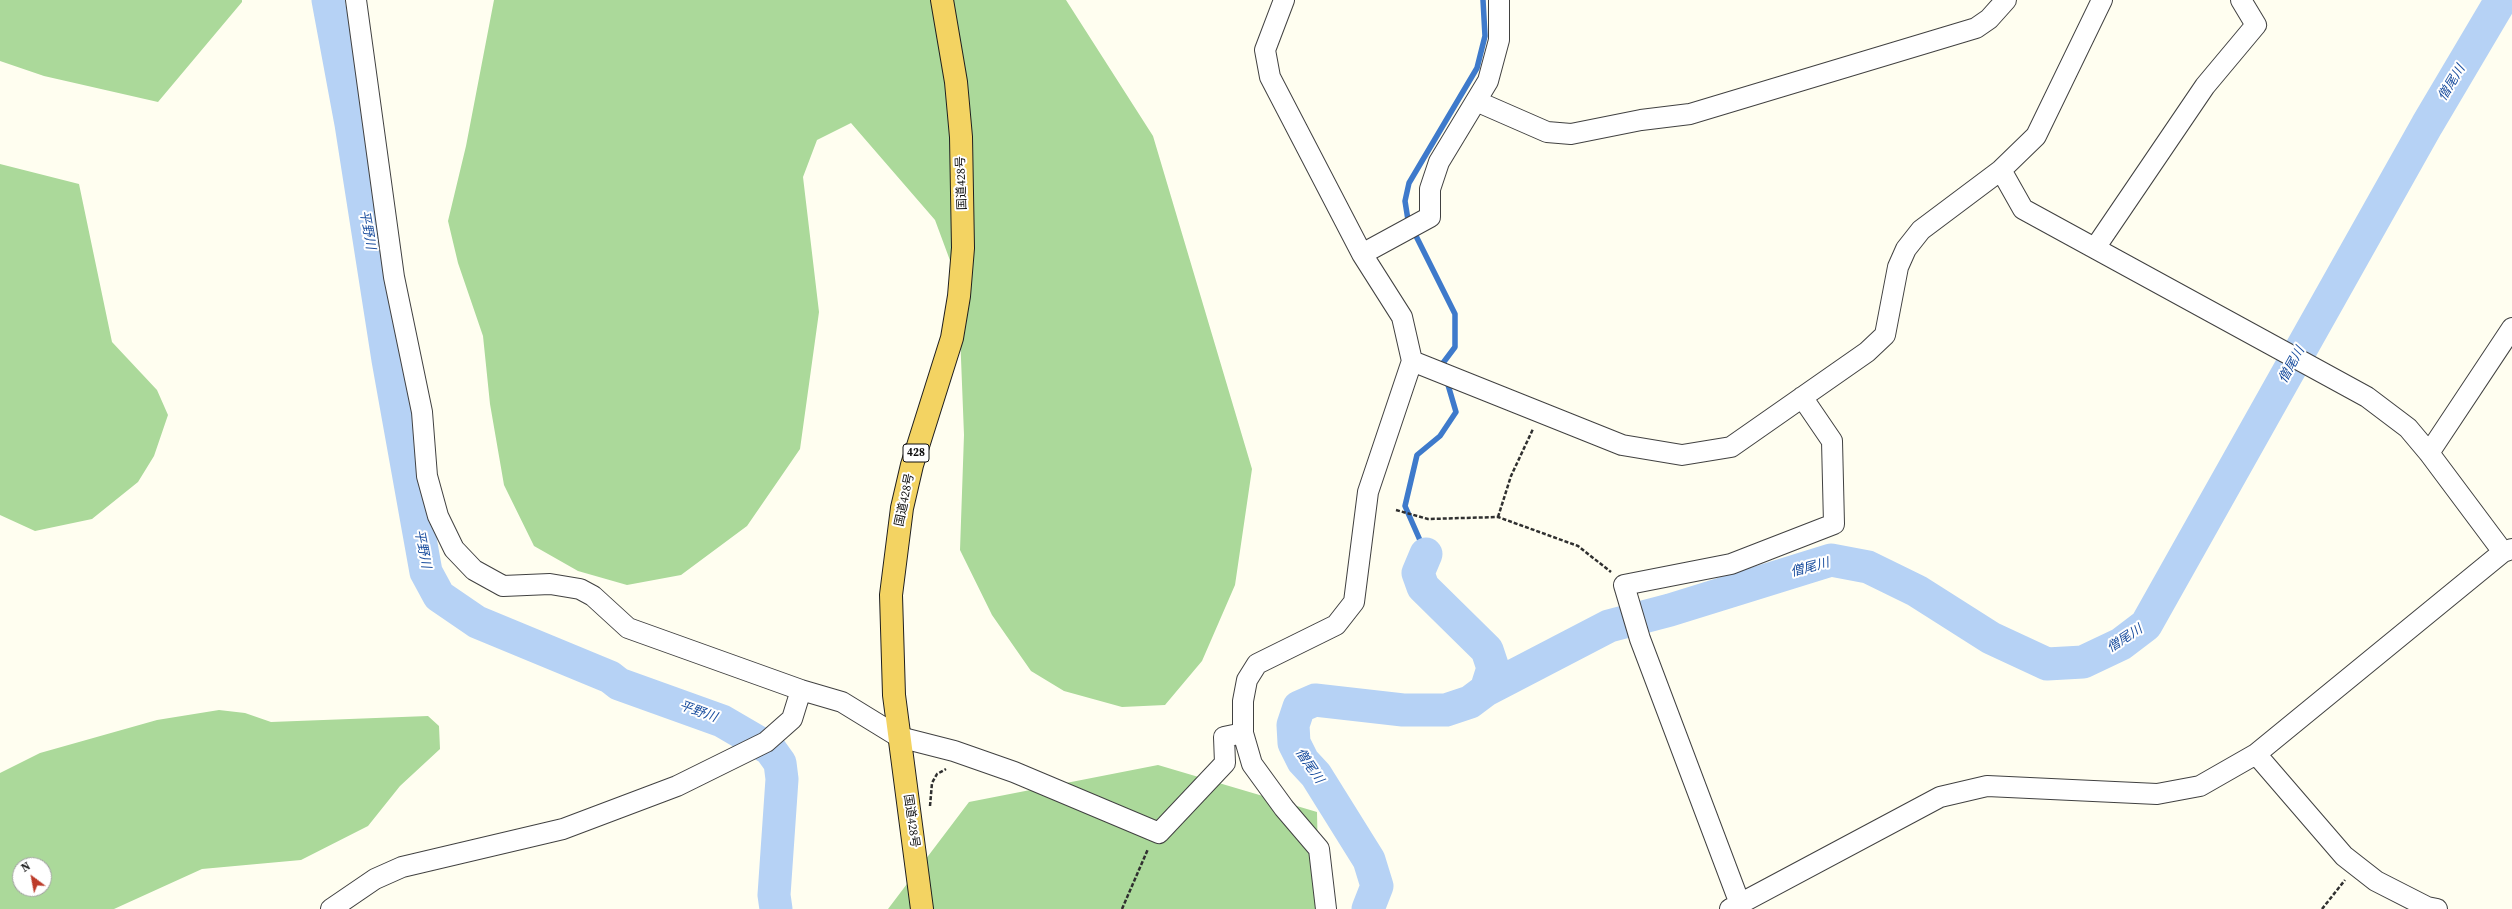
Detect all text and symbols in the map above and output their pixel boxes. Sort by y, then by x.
water label: 僧尾川 [2435,62,2469,104]
street label: 国道428号 [954,156,970,210]
water label: 平野川 [356,209,378,251]
water label: 僧尾川 [2276,344,2308,386]
road number: 428 [903,444,929,462]
street label: 国道428号 [892,472,918,528]
water label: 平野川 [411,528,433,570]
water label: 僧尾川 [1789,555,1831,581]
water label: 僧尾川 [2104,622,2146,656]
water label: 平野川 [677,698,719,726]
water label: 僧尾川 [1292,745,1326,787]
street label: 国道428号 [900,793,922,849]
north arrow [12,857,52,897]
text: N [19,859,33,876]

